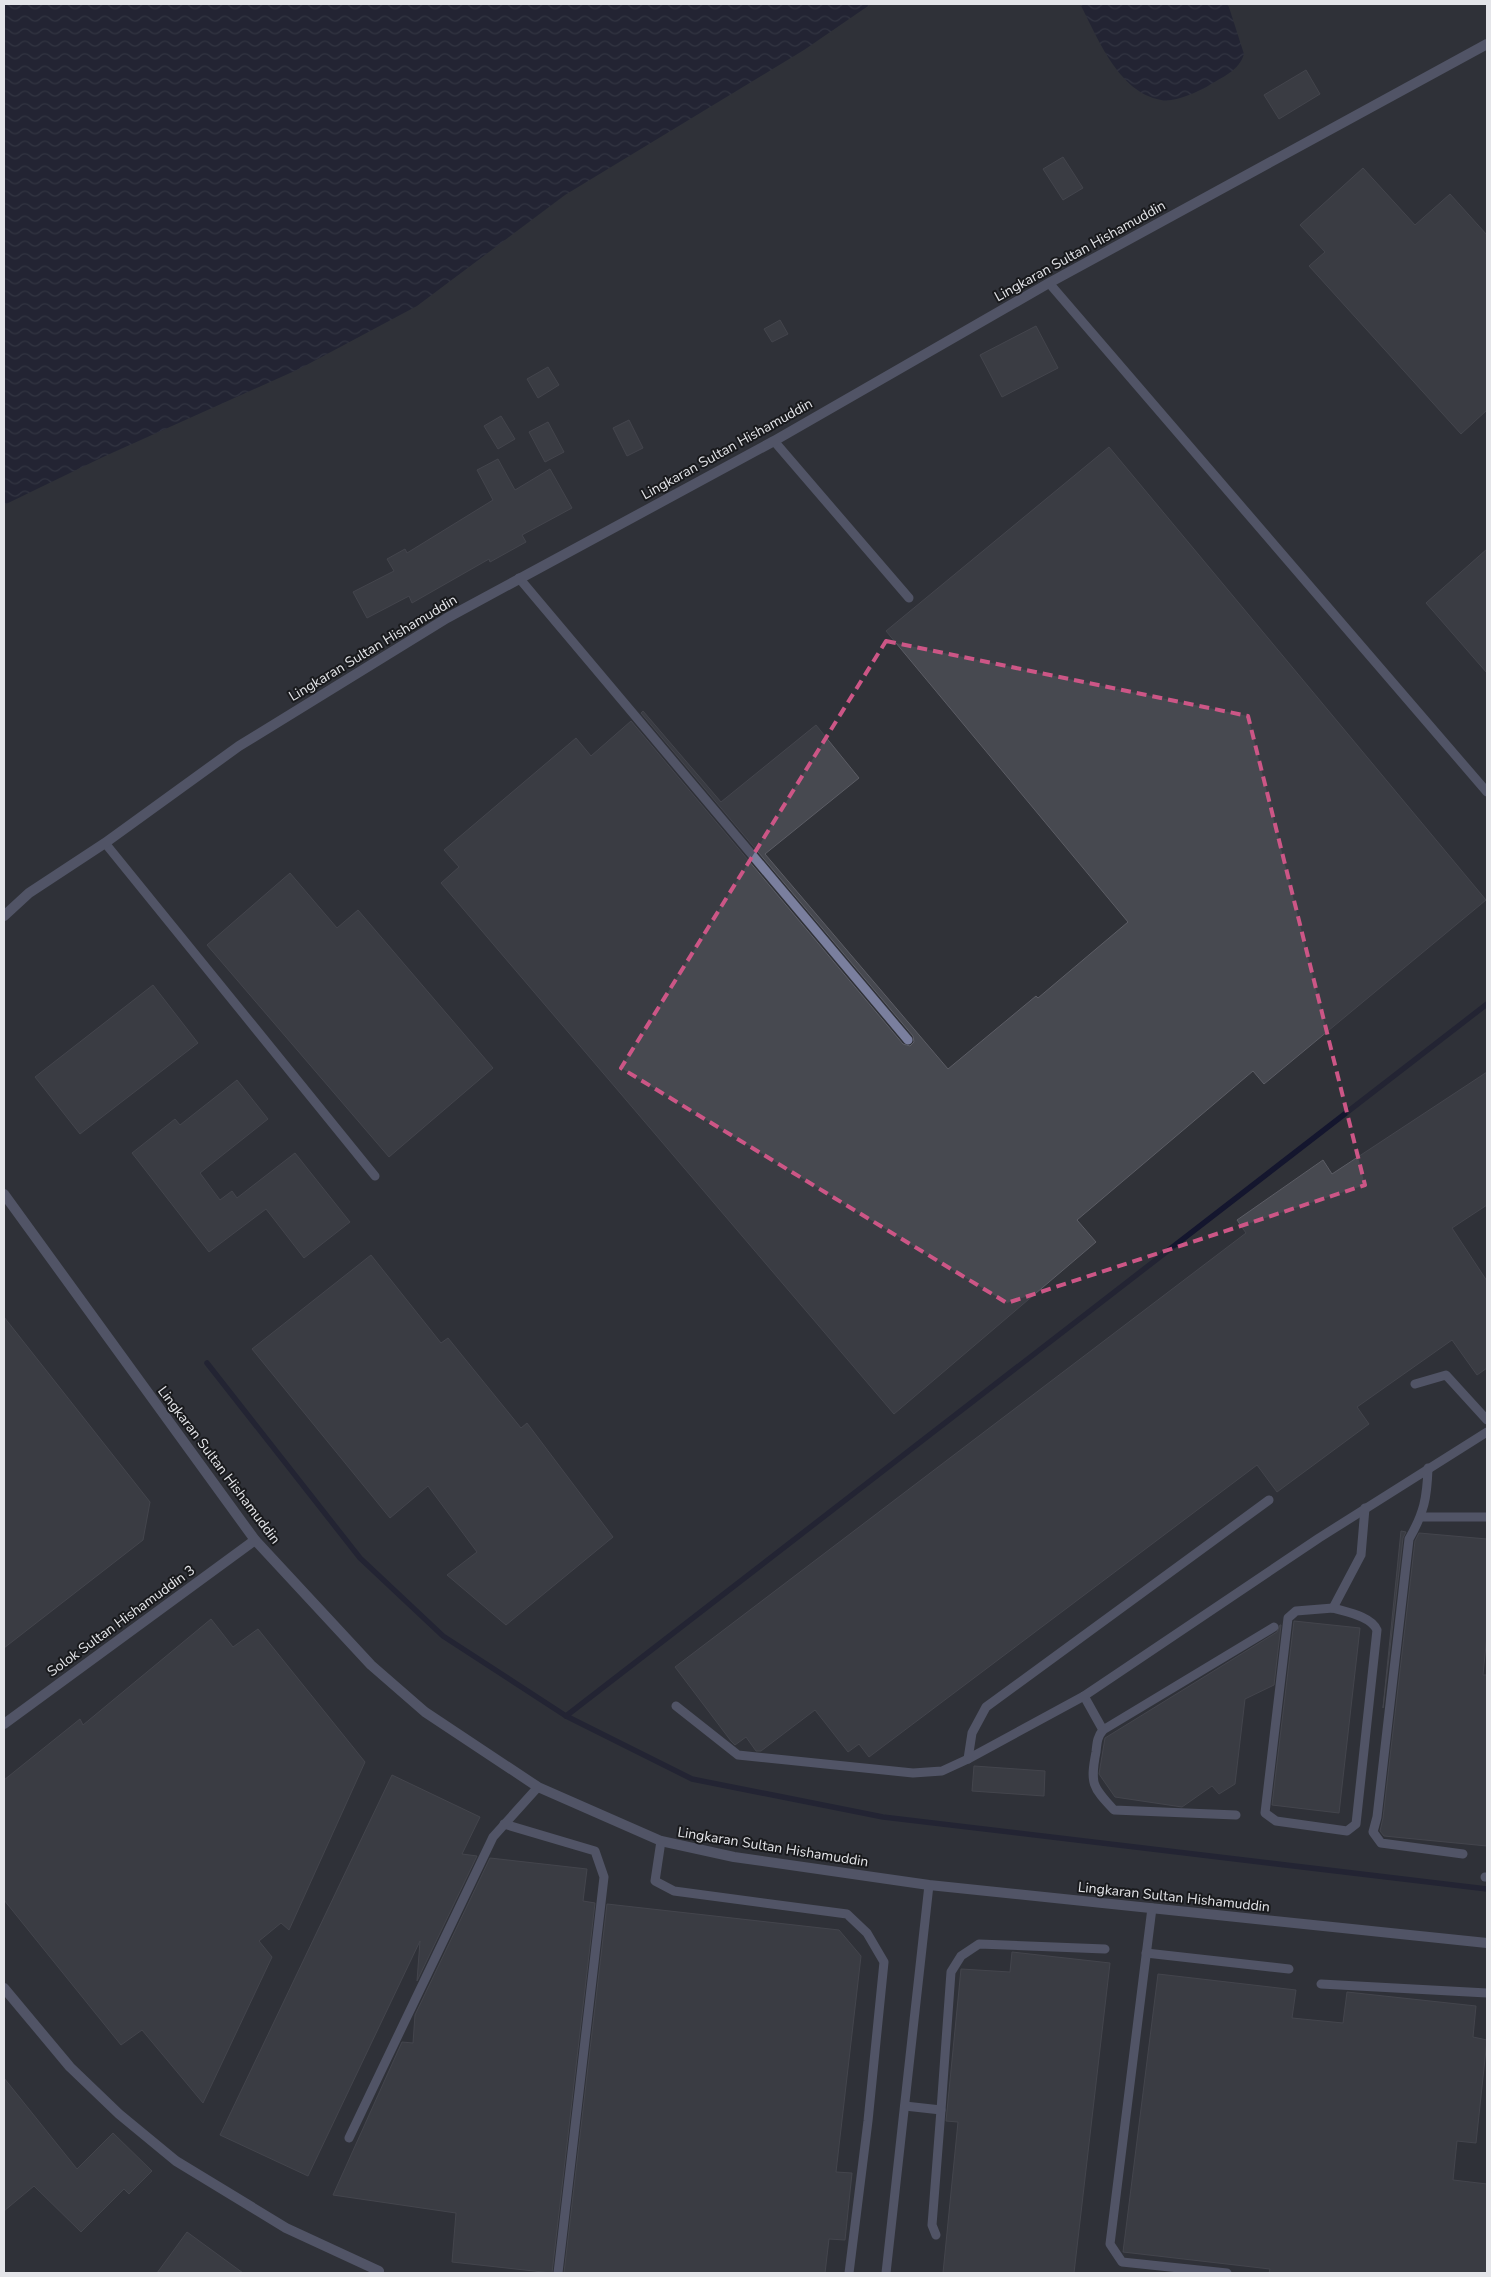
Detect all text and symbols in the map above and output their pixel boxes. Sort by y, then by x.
street label: Lingkaran Sultan Hishamuddin [991,196,1169,306]
street label: Lingkaran Sultan Hishamuddin [638,394,816,504]
street label: Lingkaran Sultan Hishamuddin [285,590,461,706]
street label: Lingkaran Sultan Hishamuddin [153,1382,285,1548]
street label: Solok Sultan Hishamuddin 3 [43,1561,199,1681]
street label: Lingkaran Sultan Hishamuddin [676,1823,870,1871]
street label: Lingkaran Sultan Hishamuddin [1077,1877,1271,1917]

